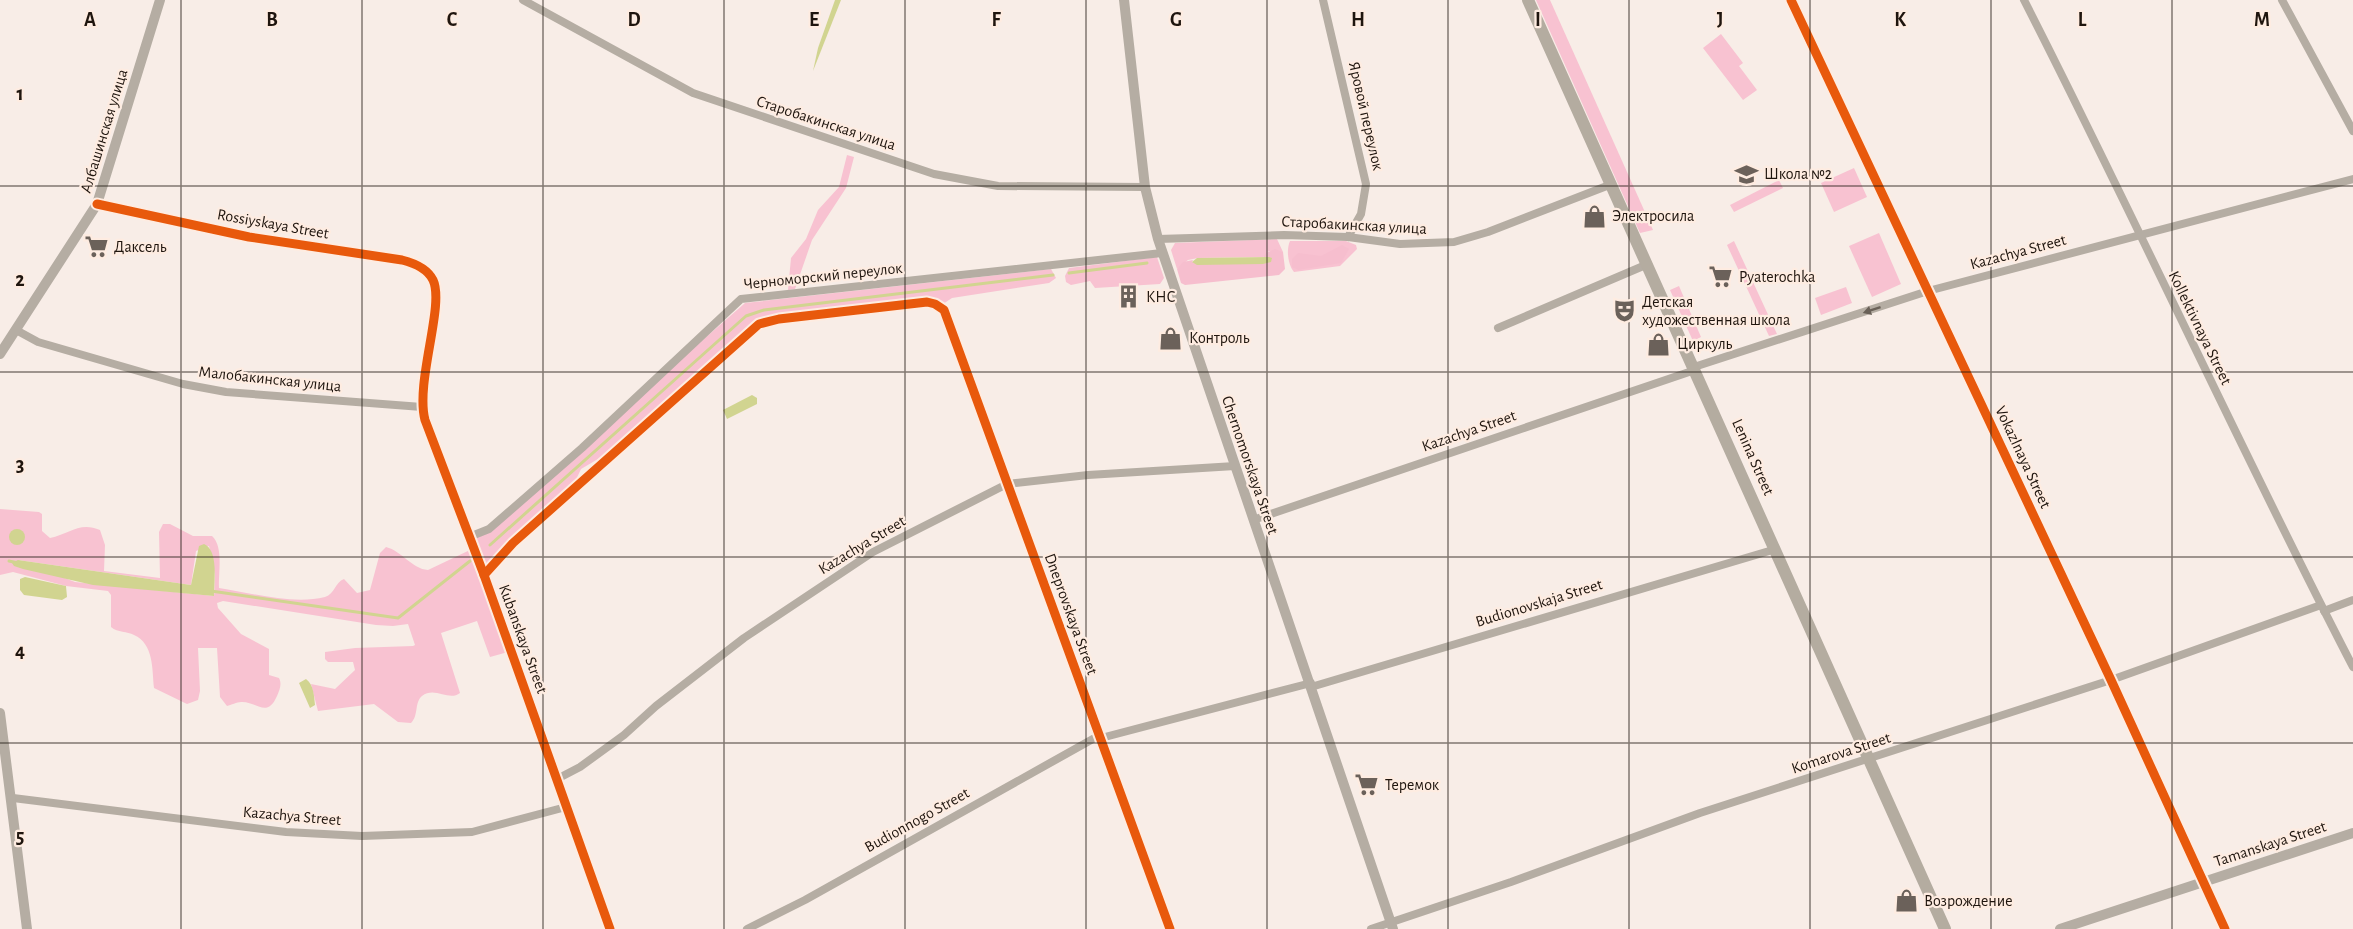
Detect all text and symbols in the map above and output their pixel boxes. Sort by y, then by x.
text: A [84,10,96,30]
text: B [266,10,278,30]
text: C [447,10,458,30]
text: D [627,10,641,30]
text: E [809,10,819,30]
text: F [991,10,1001,30]
text: G [1170,10,1182,30]
text: H [1351,10,1365,30]
text: I [1535,10,1541,30]
text: J [1717,10,1723,30]
text: K [1894,10,1906,30]
text: L [2078,10,2087,30]
text: M [2254,10,2270,30]
street label: Яровой переулок [1345,60,1386,173]
street label: Албашинская улица [78,67,131,195]
text: 1 [16,84,24,104]
street label: Старобакинская улица [754,93,898,154]
school or university icon: Школа №2 [1733,161,1759,187]
place label: Школа №2 [1764,166,1832,182]
shop icon: Электросила [1581,203,1607,229]
street label: Rossiyskaya Street [216,206,330,243]
place label: Электросила [1612,208,1694,224]
street label: Старобакинская улица [1281,213,1427,238]
street label: Kazachya Street [1968,232,2068,273]
supermarket icon: Даксель [83,234,109,260]
place label: Даксель [114,239,167,255]
street label: Черноморский переулок [743,260,904,293]
supermarket icon: Pyaterochka [1708,264,1734,290]
place label: Pyaterochka [1739,269,1815,286]
street label: Kollektivnaya Street [2165,269,2234,388]
text: 2 [15,270,25,290]
building icon: КНС [1115,284,1141,310]
place label: КНС [1146,289,1175,305]
place label: Детская художественная школа [1642,294,1790,329]
theatre icon: Детская художественная школа [1611,298,1637,324]
one-way arrow [1863,305,1881,315]
shop icon: Контроль [1158,325,1184,351]
place label: Контроль [1189,330,1250,346]
shop icon: Циркуль [1646,331,1672,357]
place label: Циркуль [1677,336,1733,353]
street label: Малобакинская улица [198,364,342,395]
street label: Chernomorskaya Street [1218,394,1281,537]
street label: Vokazlnaya Street [1991,403,2054,511]
street label: Kazachya Street [1420,407,1518,456]
street label: Lenina Street [1729,416,1777,498]
text: 3 [16,455,24,475]
street label: Kazachya Street [816,513,909,578]
street label: Dneprovskaya Street [1041,551,1100,677]
street label: Budionovskaja Street [1474,576,1605,631]
street label: Kubanskaya Street [495,582,550,696]
text: 4 [15,641,25,661]
street label: Komarova Street [1789,729,1893,777]
supermarket icon: Теремок [1354,772,1380,798]
place label: Теремок [1385,777,1440,793]
street label: Budionnogo Street [862,785,972,855]
street label: Kazachya Street [242,804,342,829]
street label: Tamanskaya Street [2212,818,2328,871]
text: 5 [16,827,24,847]
shop icon: Возрождение [1893,888,1919,914]
place label: Возрождение [1924,893,2013,909]

